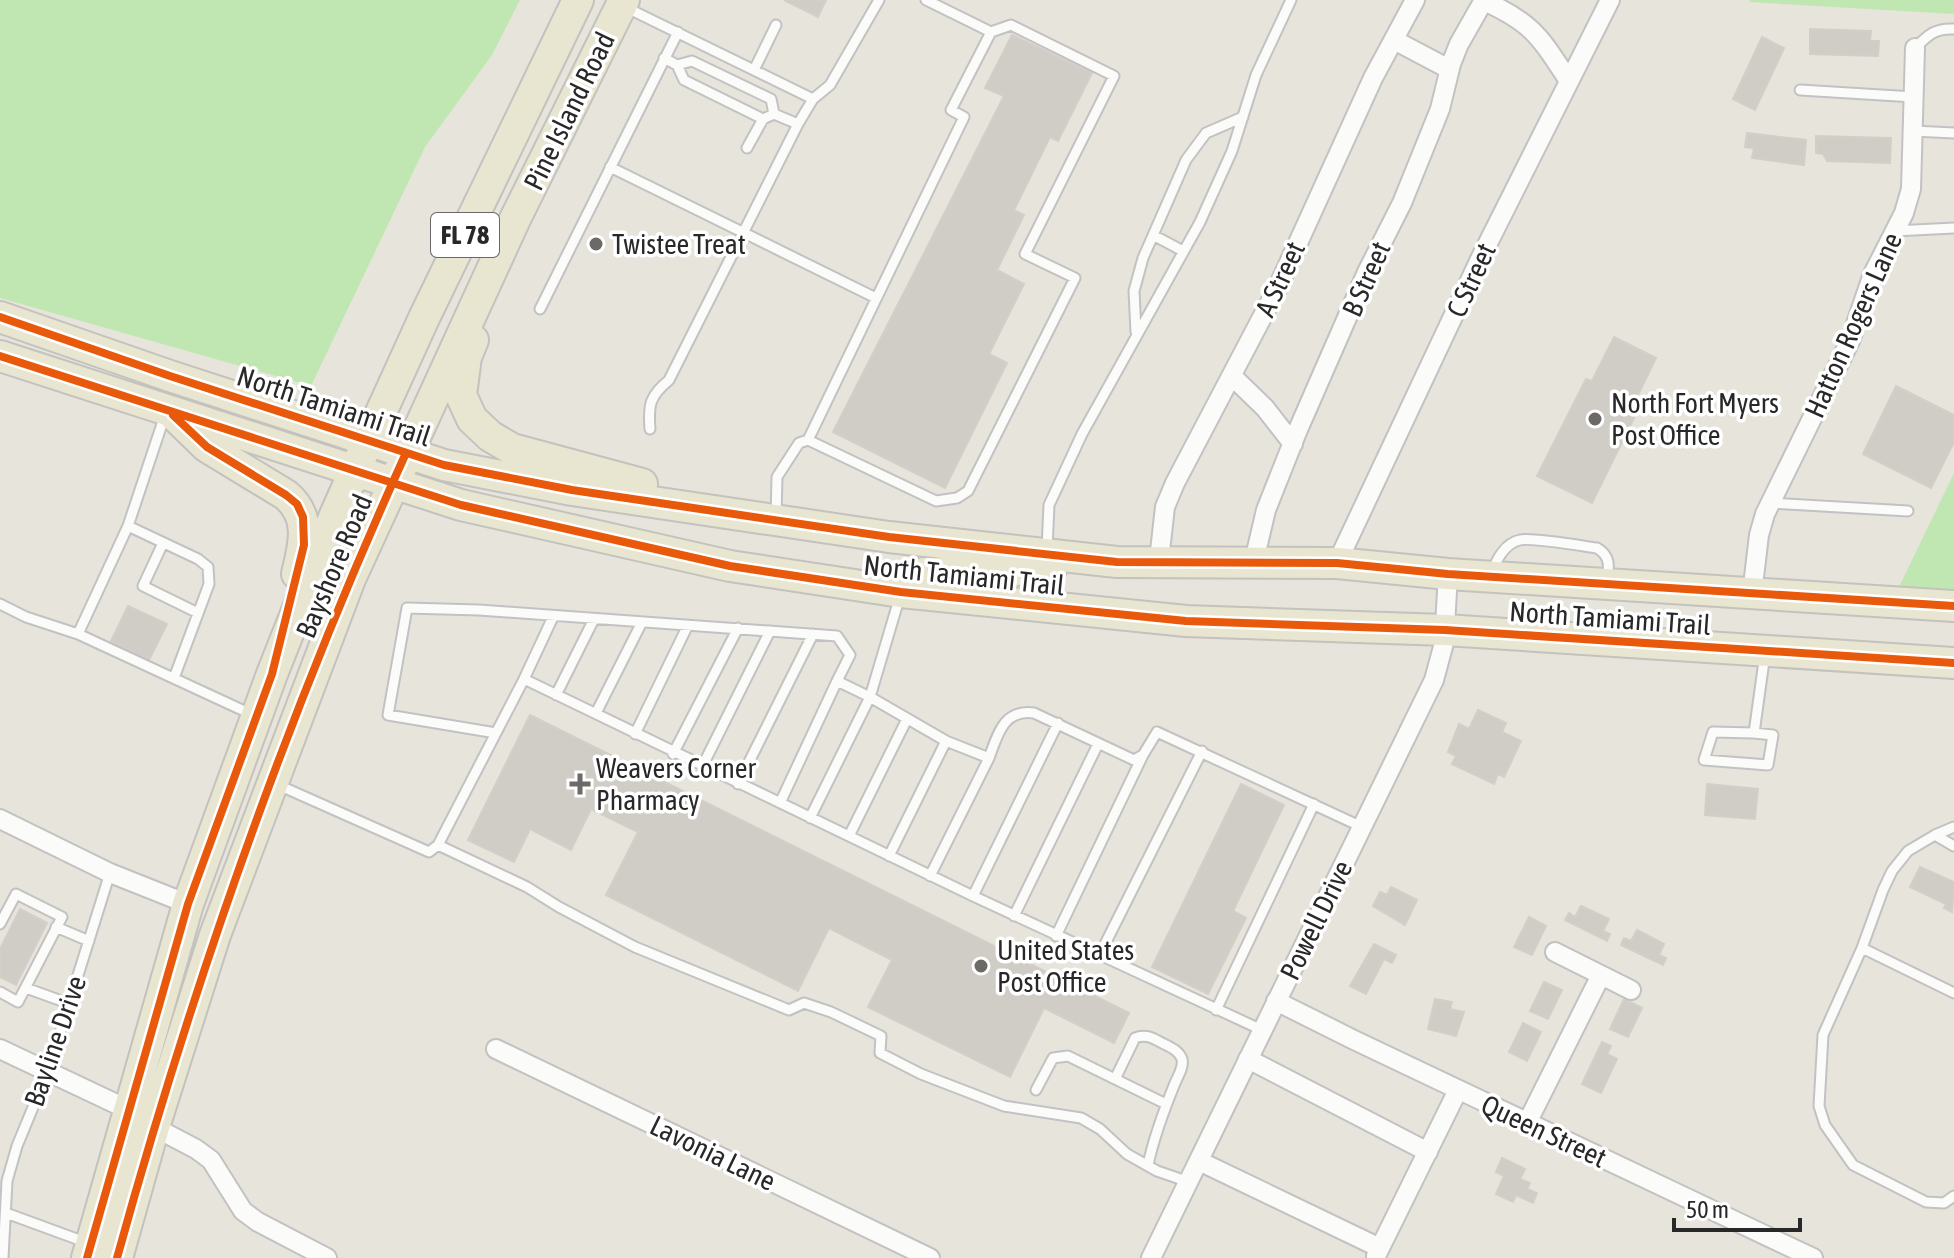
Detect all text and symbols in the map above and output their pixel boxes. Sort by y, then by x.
street label: Pine Island Road [517,27,621,195]
road number: FL 78 [431,213,499,257]
place label: Twistee Treat [612,228,746,260]
street label: Hatton Rogers Lane [1798,228,1908,422]
marker: Twistee Treat [587,235,605,253]
street label: A Street [1249,236,1311,322]
street label: B Street [1335,237,1397,321]
street label: C Street [1440,238,1502,322]
street label: North Tamiami Trail [233,360,435,453]
place label: North Fort Myers Post Office [1611,387,1779,451]
marker: North Fort Myers Post Office [1586,410,1604,428]
street label: Bayshore Road [289,489,379,643]
street label: North Tamiami Trail [862,549,1067,602]
street label: North Tamiami Trail [1508,595,1712,641]
place label: Weavers Corner Pharmacy [596,752,756,816]
marker: Weavers Corner Pharmacy [571,775,589,793]
street label: Powell Drive [1273,855,1359,985]
place label: United States Post Office [997,934,1134,998]
marker: United States Post Office [972,957,990,975]
street label: Bayline Drive [18,971,92,1111]
street label: Queen Street [1477,1088,1611,1174]
street label: Lavonia Lane [645,1109,781,1197]
scale bar [1674,1182,1800,1232]
text: 50 m [1686,1196,1729,1223]

